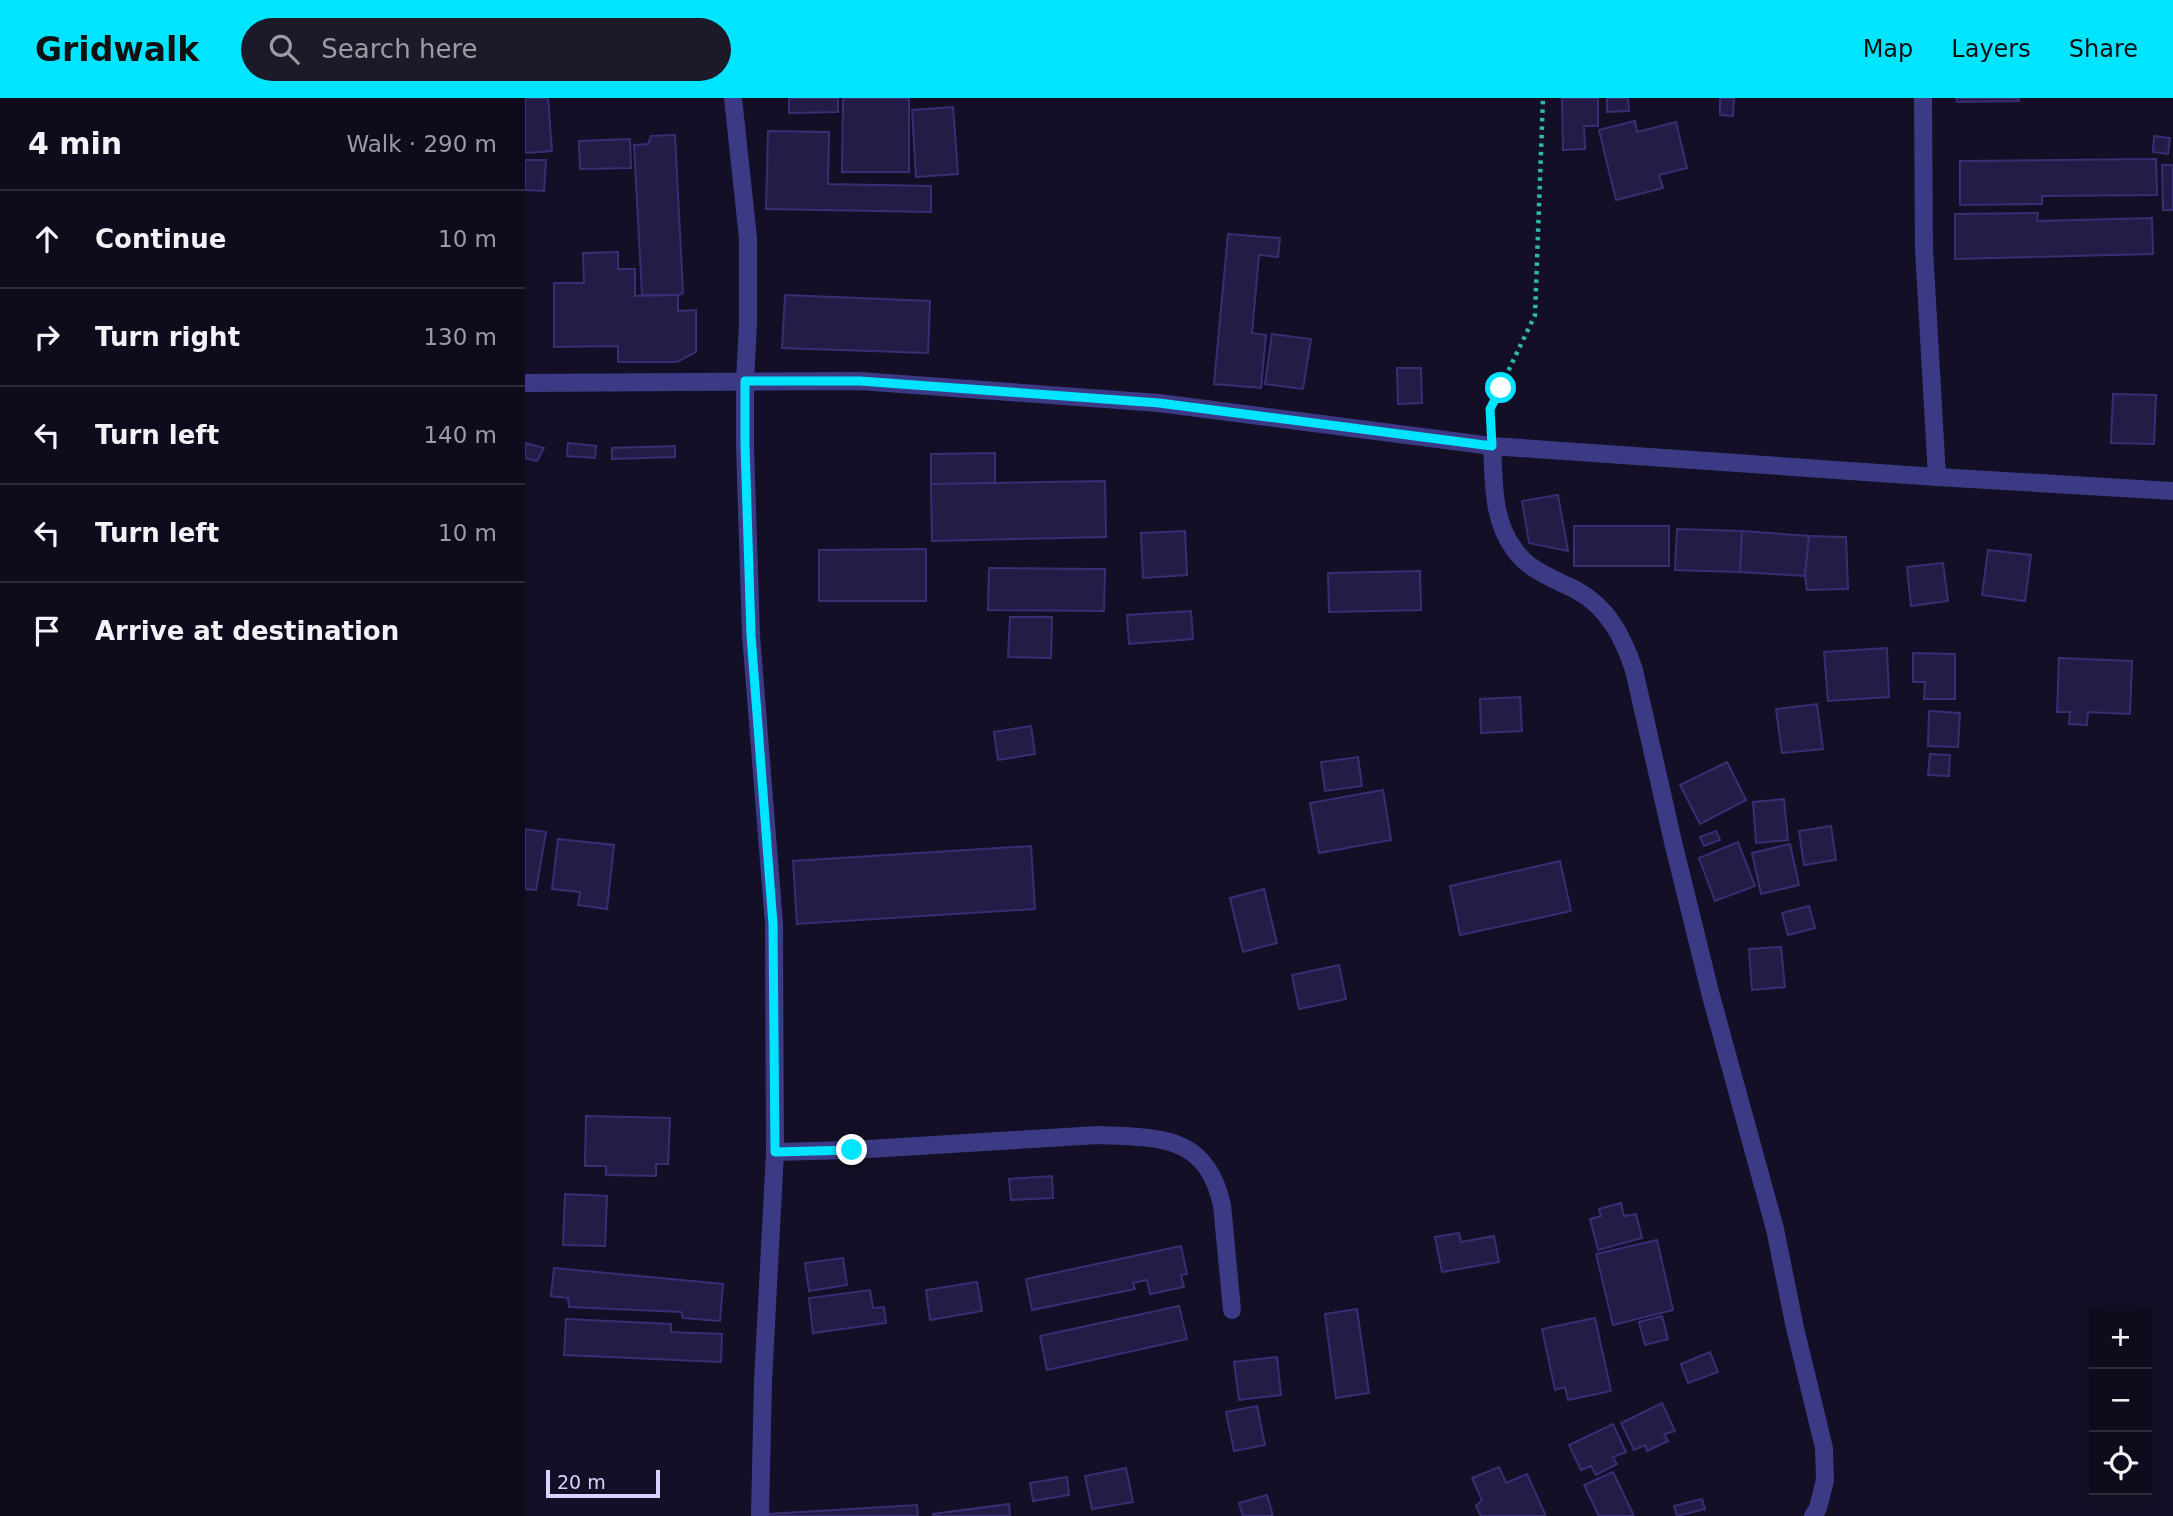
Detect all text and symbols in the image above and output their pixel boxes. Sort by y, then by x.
search box [241,18,731,81]
text: Gridwalk [35,30,199,69]
icon: search [265,30,303,68]
text: Search here [321,34,478,64]
text: Map [1863,35,1913,63]
text: Layers [1951,35,2031,63]
text: Share [2069,35,2138,63]
text: 4 min [28,126,122,161]
text: Walk · 290 m [346,131,497,157]
icon: ahead [28,220,66,258]
text: Continue [95,224,226,254]
text: 10 m [438,226,497,252]
icon: right [28,318,66,356]
text: Turn right [95,322,240,352]
text: 130 m [423,324,497,350]
route start [1485,372,1516,403]
icon: left [28,416,66,454]
text: Turn left [95,420,219,450]
text: 140 m [423,422,497,448]
icon: left [28,514,66,552]
text: Turn left [95,518,219,548]
text: 10 m [438,520,497,546]
icon: arrive [28,612,66,650]
text: Arrive at destination [95,616,399,646]
route end [836,1134,867,1165]
map controls [2089,1306,2152,1495]
button: + [2089,1306,2152,1369]
button: − [2089,1369,2152,1432]
button: locate [2089,1432,2152,1495]
scale bar [546,1467,660,1499]
text: 20 m [557,1471,606,1493]

